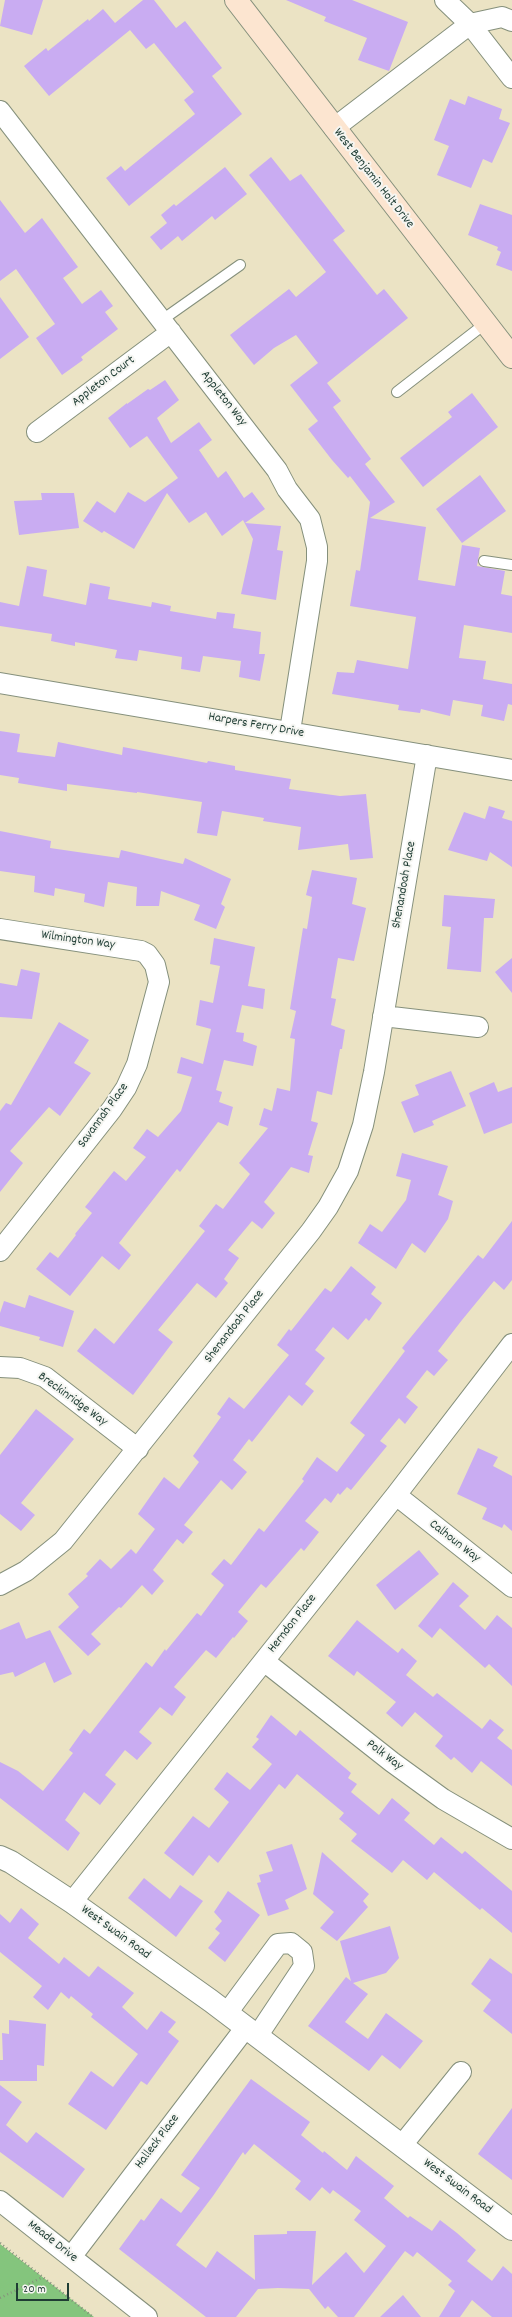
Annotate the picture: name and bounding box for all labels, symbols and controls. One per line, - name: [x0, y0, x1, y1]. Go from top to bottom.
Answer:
- street label: West Benjamin Holt Drive: [329, 126, 417, 232]
- street label: Appleton Court: [69, 353, 139, 411]
- street label: Appleton Way: [196, 368, 250, 430]
- street label: Harpers Ferry Drive: [207, 710, 305, 742]
- street label: Shenandoah Place: [390, 840, 420, 930]
- street label: Wilmington Way: [40, 928, 116, 954]
- street label: Savannah Place: [75, 1080, 133, 1152]
- street label: Shenandoah Place: [202, 1287, 268, 1367]
- street label: Breckinridge Way: [34, 1370, 110, 1430]
- street label: Calhoun Way: [425, 1517, 483, 1567]
- street label: Herndon Place: [265, 1592, 321, 1656]
- street label: Polk Way: [363, 1737, 405, 1775]
- street label: West Swain Road: [77, 1903, 153, 1963]
- street label: Halleck Place: [132, 2112, 184, 2172]
- street label: West Swain Road: [419, 2156, 495, 2218]
- street label: Meade Drive: [24, 2218, 80, 2266]
- scale bar: [18, 2275, 71, 2301]
- text: 20 m: [23, 2281, 46, 2298]

